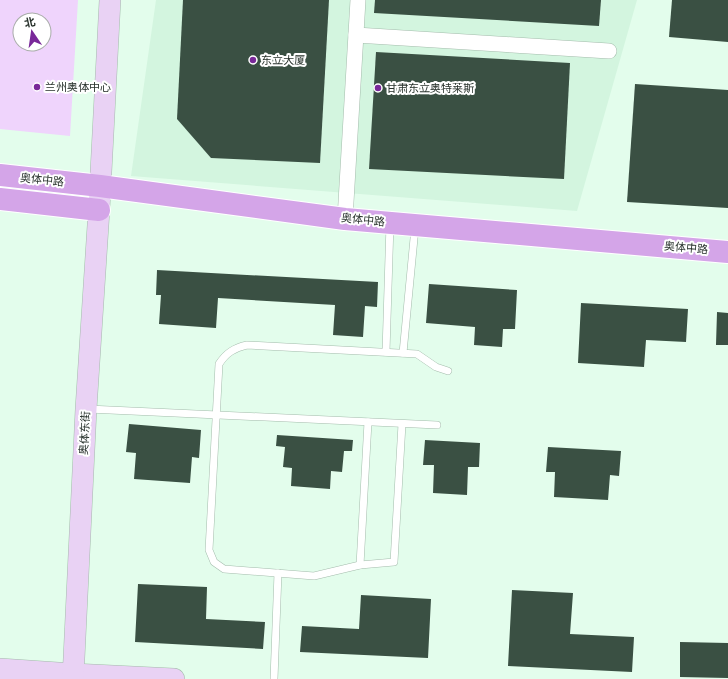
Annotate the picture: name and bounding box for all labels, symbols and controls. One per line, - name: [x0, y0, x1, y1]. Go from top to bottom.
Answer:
- north arrow: [12, 12, 52, 52]
- text: 北: [23, 15, 37, 30]
- place label: 东立大厦: [261, 54, 305, 67]
- marker: 东立大厦: [248, 55, 258, 65]
- place label: 兰州奥体中心: [45, 81, 111, 94]
- marker: 兰州奥体中心: [32, 82, 42, 92]
- place label: 甘肃东立奥特莱斯: [386, 82, 474, 95]
- marker: 甘肃东立奥特莱斯: [373, 83, 383, 93]
- street label: 奥体中路: [19, 171, 65, 189]
- street label: 奥体中路: [340, 211, 386, 229]
- street label: 奥体中路: [664, 240, 708, 256]
- street label: 奥体东街: [77, 411, 93, 455]

